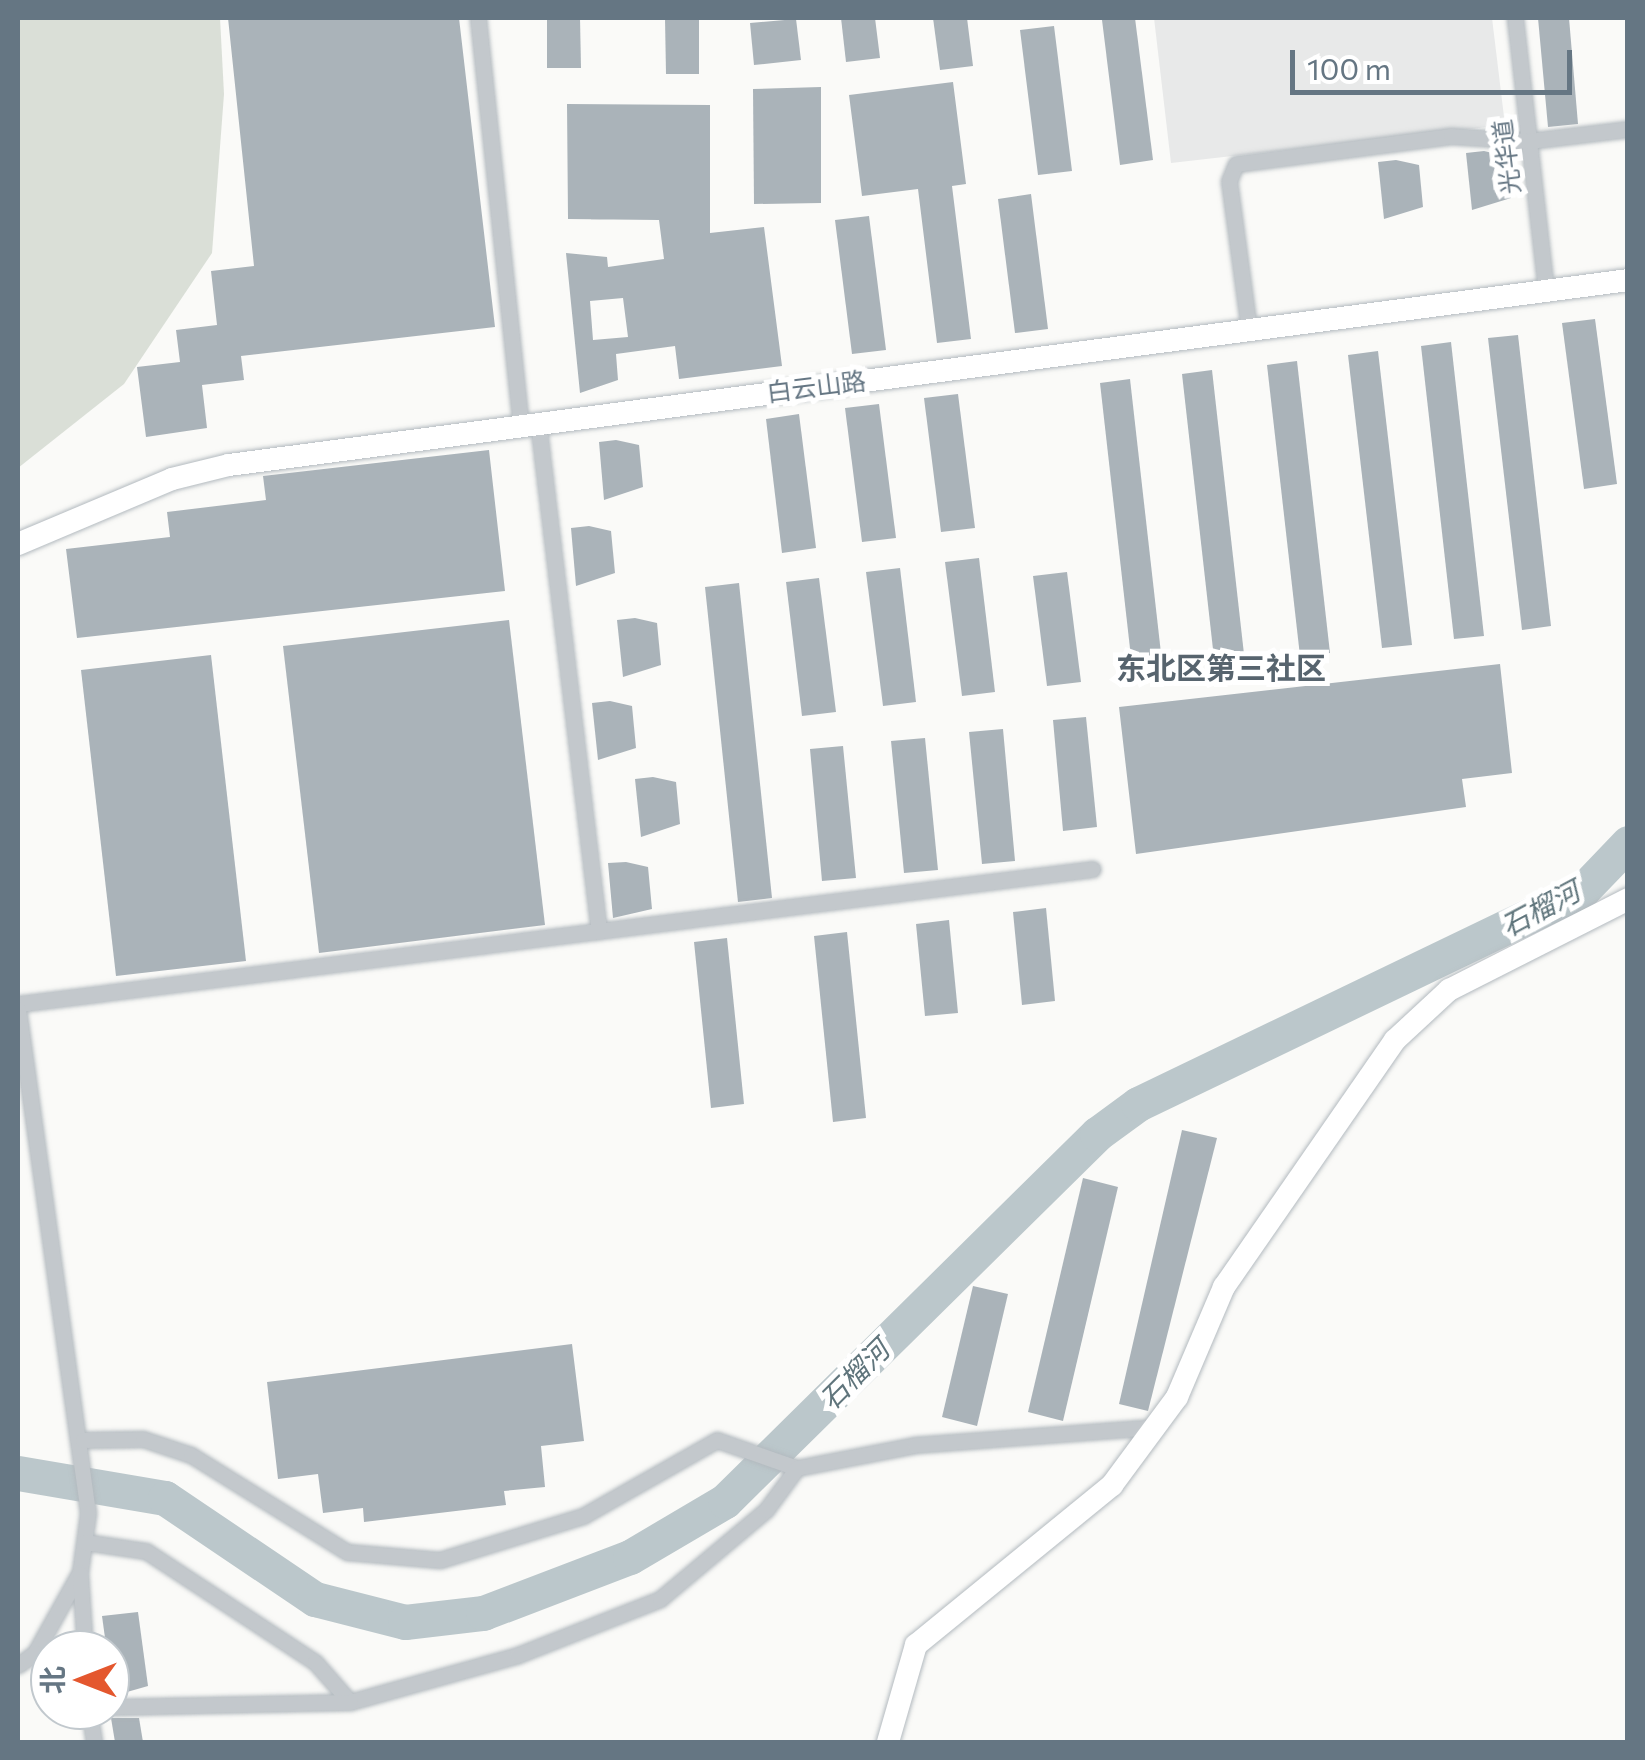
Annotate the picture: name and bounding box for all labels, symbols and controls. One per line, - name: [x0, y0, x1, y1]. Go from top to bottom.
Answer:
- scale bar: [1295, 30, 1578, 92]
- text: 100 m: [1307, 49, 1391, 86]
- street label: 光华道: [1487, 118, 1525, 196]
- street label: 白云山路: [765, 365, 867, 407]
- district label: 东北区第三社区: [1116, 649, 1326, 685]
- water label: 石榴河: [1495, 873, 1585, 943]
- water label: 石榴河: [812, 1332, 896, 1416]
- north arrow: [30, 1630, 130, 1730]
- text: 北: [35, 1666, 69, 1694]

